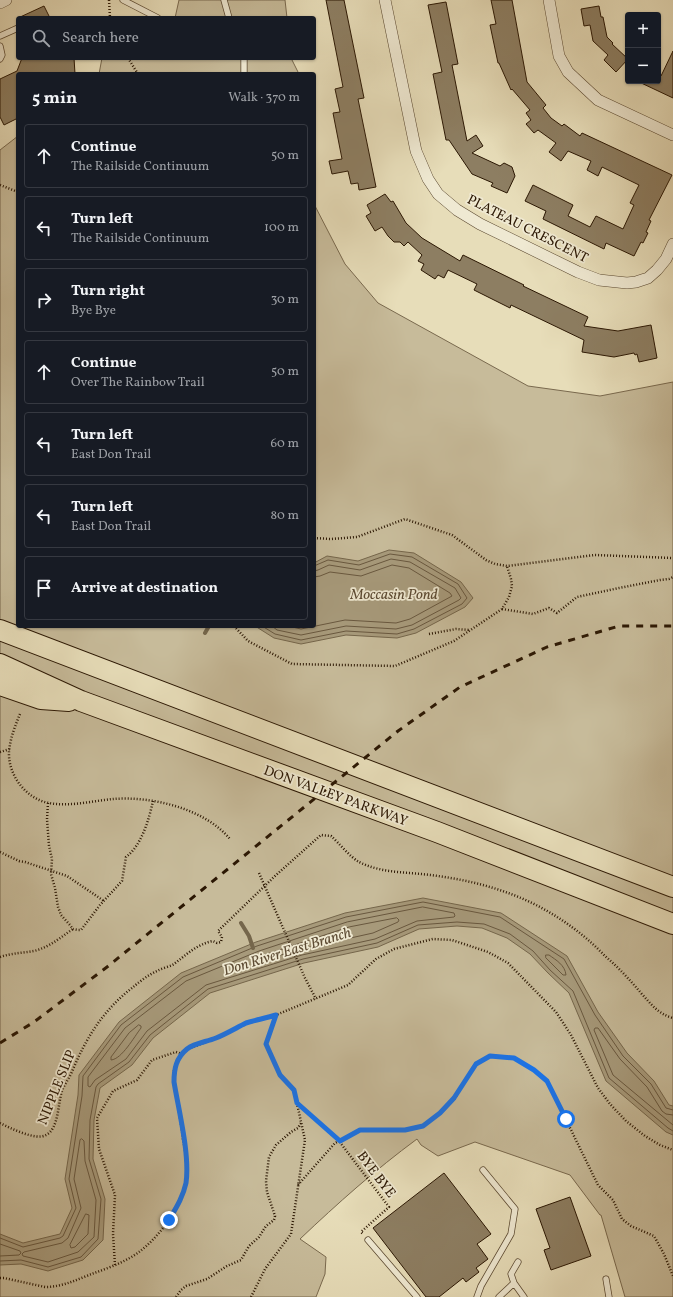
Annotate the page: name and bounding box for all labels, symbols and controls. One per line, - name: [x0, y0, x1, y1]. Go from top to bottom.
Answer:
- map controls: [625, 12, 661, 84]
- button: +: [625, 12, 661, 48]
- search box: [16, 16, 316, 60]
- icon: search: [30, 27, 52, 49]
- text: Search here: [62, 28, 139, 49]
- button: −: [625, 48, 661, 84]
- text: 5 min: [32, 87, 77, 110]
- text: Walk · 370 m: [228, 89, 300, 107]
- text: Continue: [71, 137, 136, 158]
- icon: ahead: [33, 145, 55, 167]
- text: 50 m: [271, 147, 299, 165]
- text: The Railside Continuum: [71, 158, 209, 176]
- street label: PLATEAU CRESCENT: [464, 191, 591, 268]
- text: Turn left: [71, 209, 133, 230]
- icon: left: [33, 217, 55, 239]
- text: 100 m: [264, 219, 299, 237]
- text: The Railside Continuum: [71, 230, 209, 248]
- text: Turn right: [71, 281, 145, 302]
- icon: right: [33, 289, 55, 311]
- text: 30 m: [271, 291, 299, 309]
- text: Bye Bye: [71, 302, 116, 320]
- text: Continue: [71, 353, 136, 374]
- icon: ahead: [33, 361, 55, 383]
- text: 50 m: [271, 363, 299, 381]
- text: Over The Rainbow Trail: [71, 374, 205, 392]
- text: Turn left: [71, 425, 133, 446]
- icon: left: [33, 433, 55, 455]
- text: 60 m: [271, 435, 299, 453]
- text: East Don Trail: [71, 446, 151, 464]
- text: Turn left: [71, 497, 133, 518]
- icon: left: [33, 505, 55, 527]
- text: 80 m: [270, 507, 299, 525]
- text: East Don Trail: [71, 518, 151, 536]
- icon: arrive: [33, 577, 55, 599]
- text: Arrive at destination: [71, 578, 218, 599]
- water label: Moccasin Pond: [349, 585, 438, 606]
- street label: DON VALLEY PARKWAY: [261, 761, 410, 831]
- water label: Don River East Branch: [221, 923, 354, 982]
- street label: NIPPLE SLIP: [34, 1047, 81, 1128]
- route start: [557, 1110, 575, 1128]
- street label: BYE BYE: [352, 1148, 400, 1202]
- route end: [160, 1211, 178, 1229]

